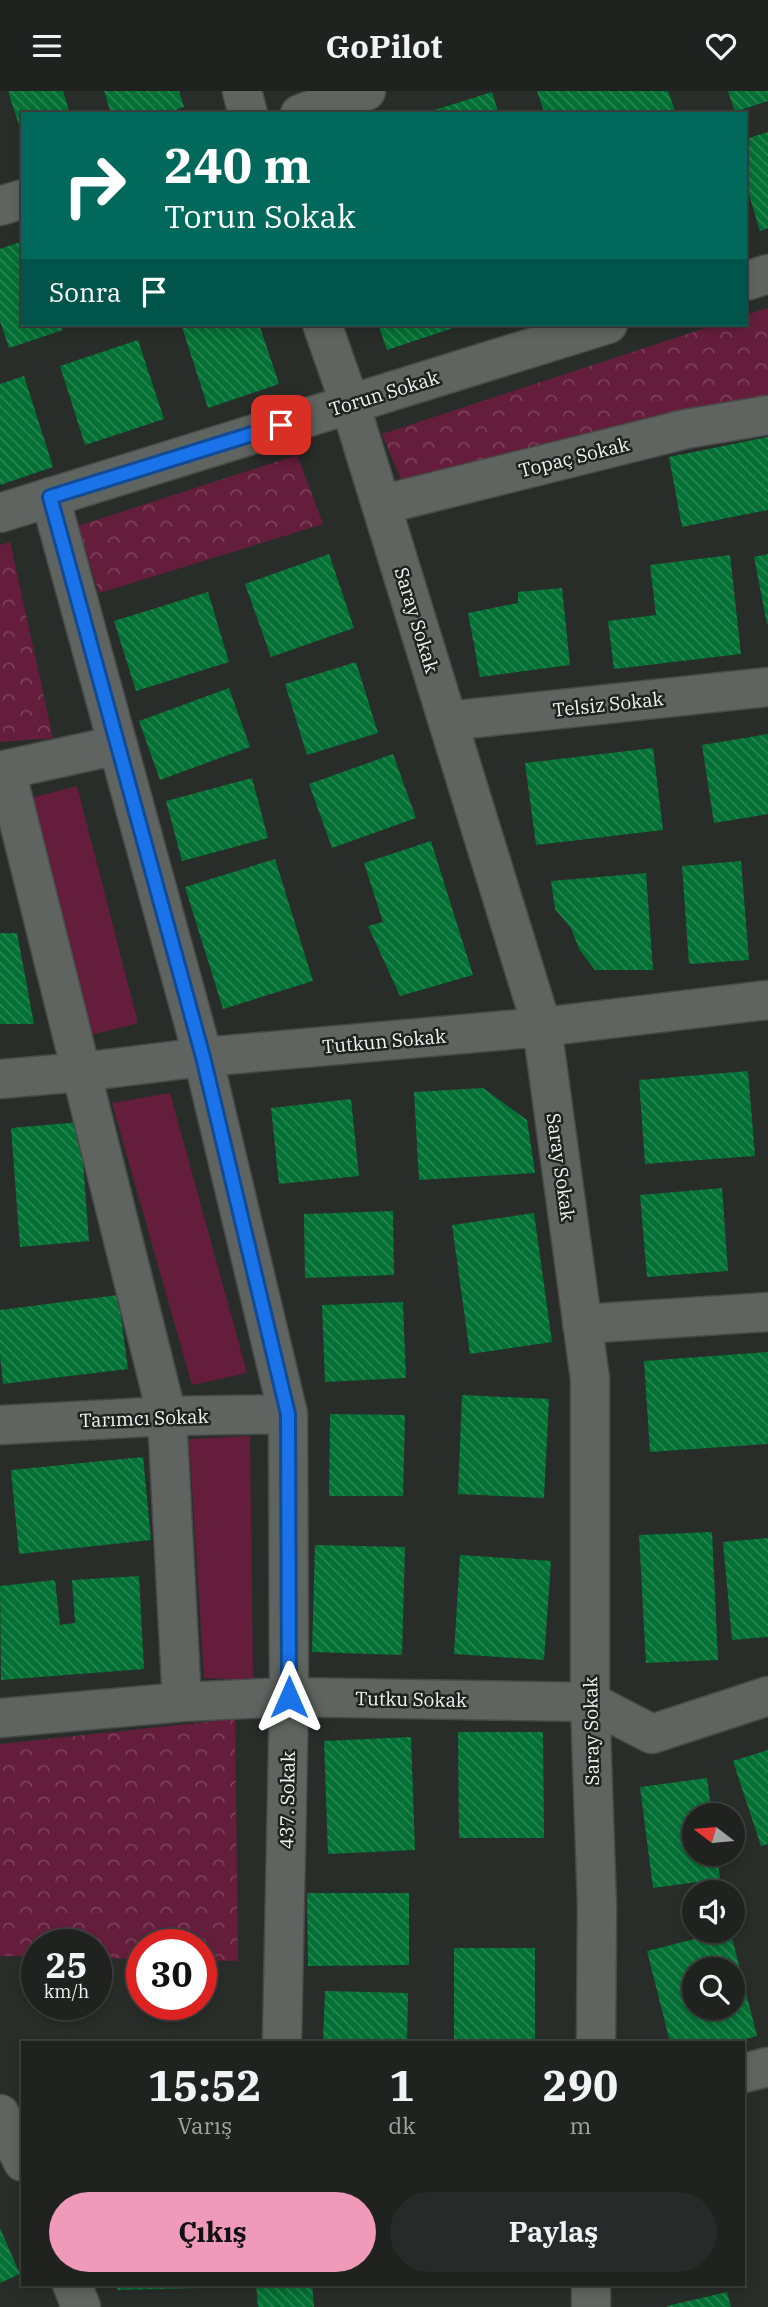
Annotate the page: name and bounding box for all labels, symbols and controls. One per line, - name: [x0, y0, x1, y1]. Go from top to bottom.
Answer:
- text: GoPilot: [326, 25, 442, 67]
- icon: menu: [28, 27, 66, 65]
- icon: heart: [702, 27, 740, 65]
- text: 240 m: [164, 133, 311, 196]
- icon: right: [49, 140, 140, 231]
- text: Torun Sokak: [164, 195, 356, 237]
- icon: arrive: [135, 273, 173, 311]
- text: Sonra: [49, 275, 121, 309]
- street label: Torun Sokak: [326, 365, 442, 421]
- pin: [251, 395, 311, 455]
- icon: arrive: [262, 406, 300, 444]
- street label: Topaç Sokak: [516, 432, 632, 482]
- street label: Saray Sokak: [390, 564, 444, 676]
- street label: Telsiz Sokak: [551, 686, 665, 722]
- street label: Tutkun Sokak: [321, 1024, 447, 1058]
- street label: Saray Sokak: [542, 1111, 580, 1223]
- street label: Tarımcı Sokak: [79, 1404, 209, 1432]
- position arrow: [252, 1660, 326, 1734]
- street label: Saray Sokak: [578, 1676, 604, 1786]
- street label: Tutku Sokak: [355, 1686, 467, 1712]
- street label: 437. Sokak: [274, 1751, 300, 1849]
- north arrow: [682, 1803, 746, 1865]
- map controls: [682, 1803, 745, 2020]
- button: sound: [682, 1880, 745, 1943]
- speed limit sign: 30: [126, 1929, 217, 2020]
- text: 25: [45, 1942, 88, 1988]
- button: search: [682, 1957, 745, 2020]
- text: km/h: [44, 1980, 89, 2003]
- text: 15:52: [148, 2058, 261, 2113]
- text: 1: [389, 2058, 415, 2113]
- text: 290: [543, 2058, 618, 2113]
- text: Varış: [177, 2110, 232, 2140]
- text: dk: [388, 2110, 416, 2140]
- text: m: [569, 2110, 591, 2140]
- button: Çıkış: [49, 2192, 376, 2272]
- button: Paylaş: [390, 2192, 717, 2272]

